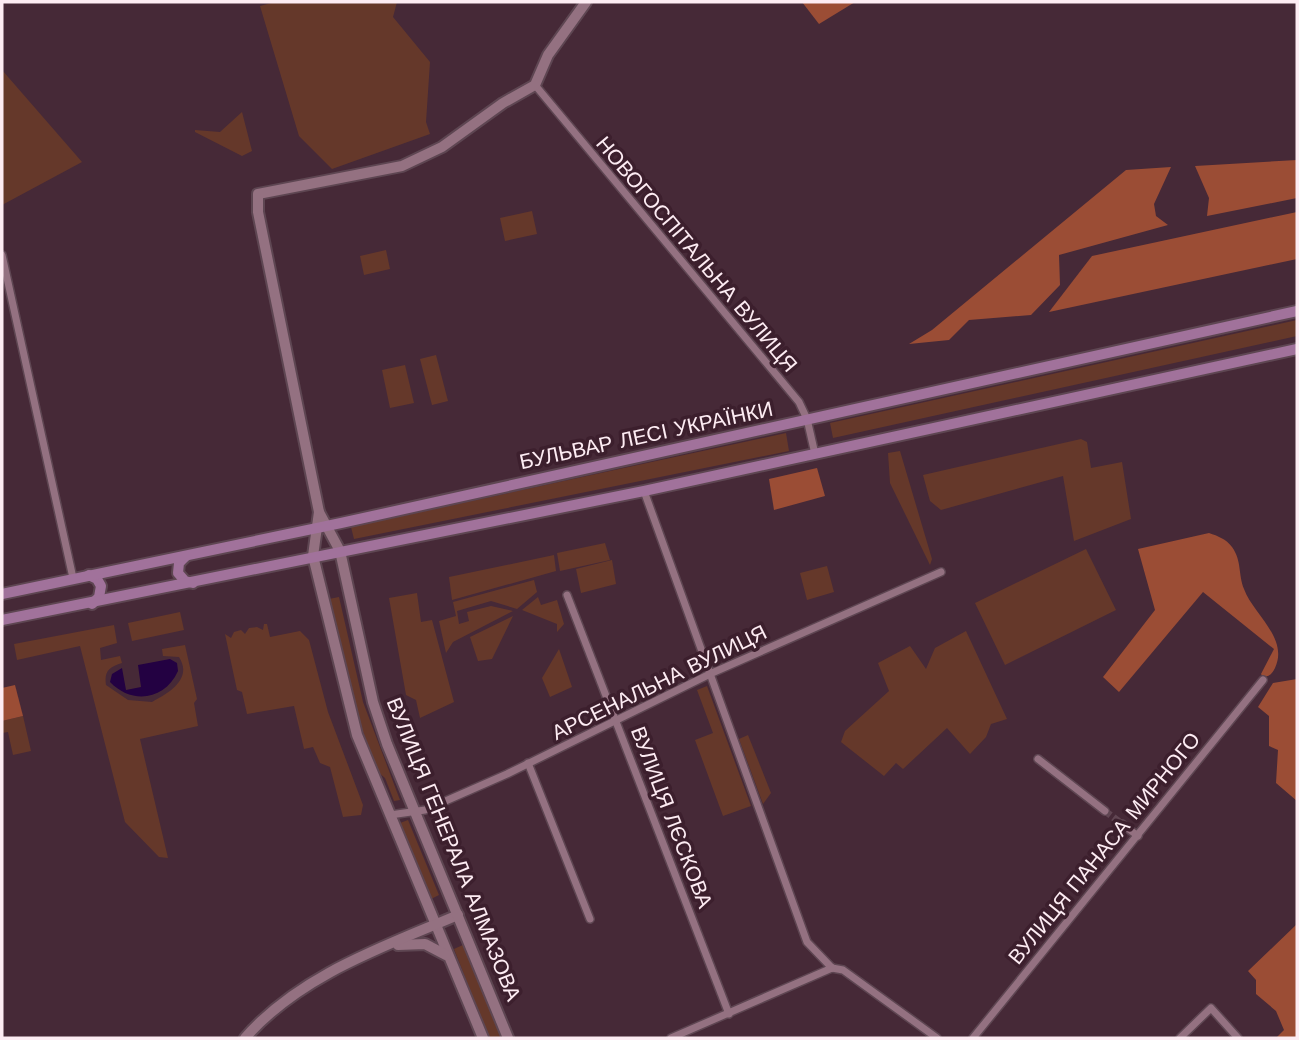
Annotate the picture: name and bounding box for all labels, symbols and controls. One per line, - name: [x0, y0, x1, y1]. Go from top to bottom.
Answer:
- street label: НОВОГОСПІТАЛЬНА ВУЛИЦЯ: [591, 131, 803, 377]
- street label: БУЛЬВАР ЛЕСІ УКРАЇНКИ: [517, 396, 775, 474]
- street label: АРСЕНАЛЬНА ВУЛИЦЯ: [547, 619, 771, 745]
- street label: ВУЛИЦЯ ГЕНЕРАЛА АЛМАЗОВА: [382, 694, 526, 1004]
- street label: ВУЛИЦЯ ЛЄСКОВА: [626, 723, 718, 911]
- street label: ВУЛИЦЯ ПАНАСА МИРНОГО: [1003, 727, 1205, 969]

